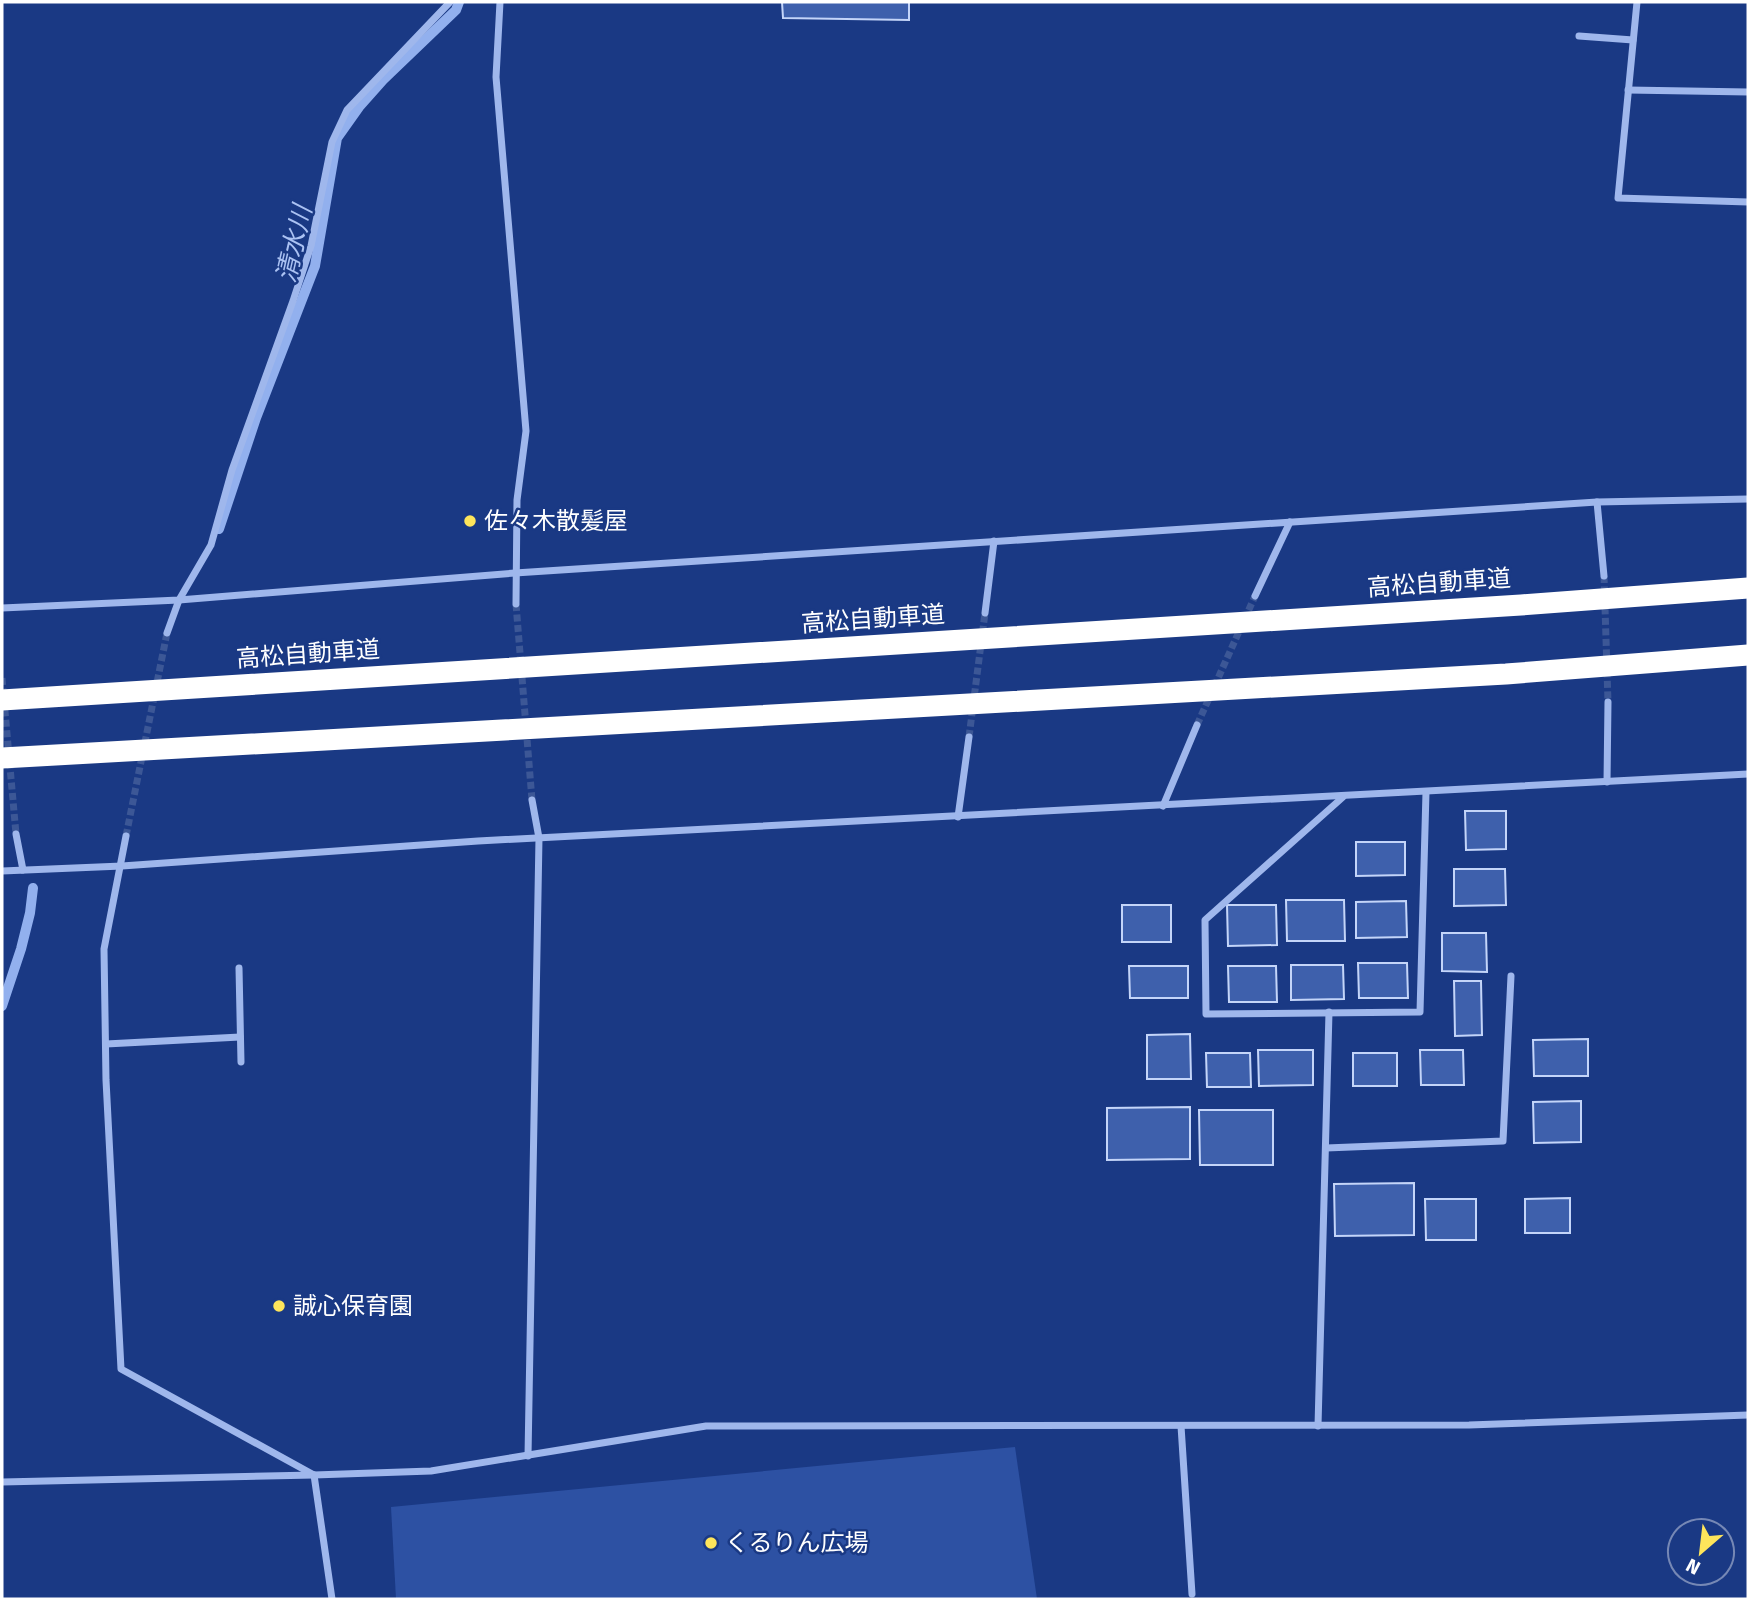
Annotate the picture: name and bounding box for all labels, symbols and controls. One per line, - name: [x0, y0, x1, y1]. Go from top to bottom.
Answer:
- water label: 清水川: [271, 200, 319, 286]
- place label: 佐々木散髪屋: [484, 507, 628, 535]
- marker: 佐々木散髪屋: [462, 513, 478, 529]
- street label: 高松自動車道: [1366, 564, 1512, 602]
- street label: 高松自動車道: [800, 600, 946, 638]
- street label: 高松自動車道: [235, 635, 381, 673]
- place label: 誠心保育園: [293, 1292, 413, 1320]
- marker: 誠心保育園: [271, 1298, 287, 1314]
- north arrow: [1666, 1517, 1736, 1587]
- place label: くるりん広場: [725, 1529, 869, 1557]
- marker: くるりん広場: [703, 1535, 719, 1551]
- text: N: [1682, 1553, 1704, 1580]

